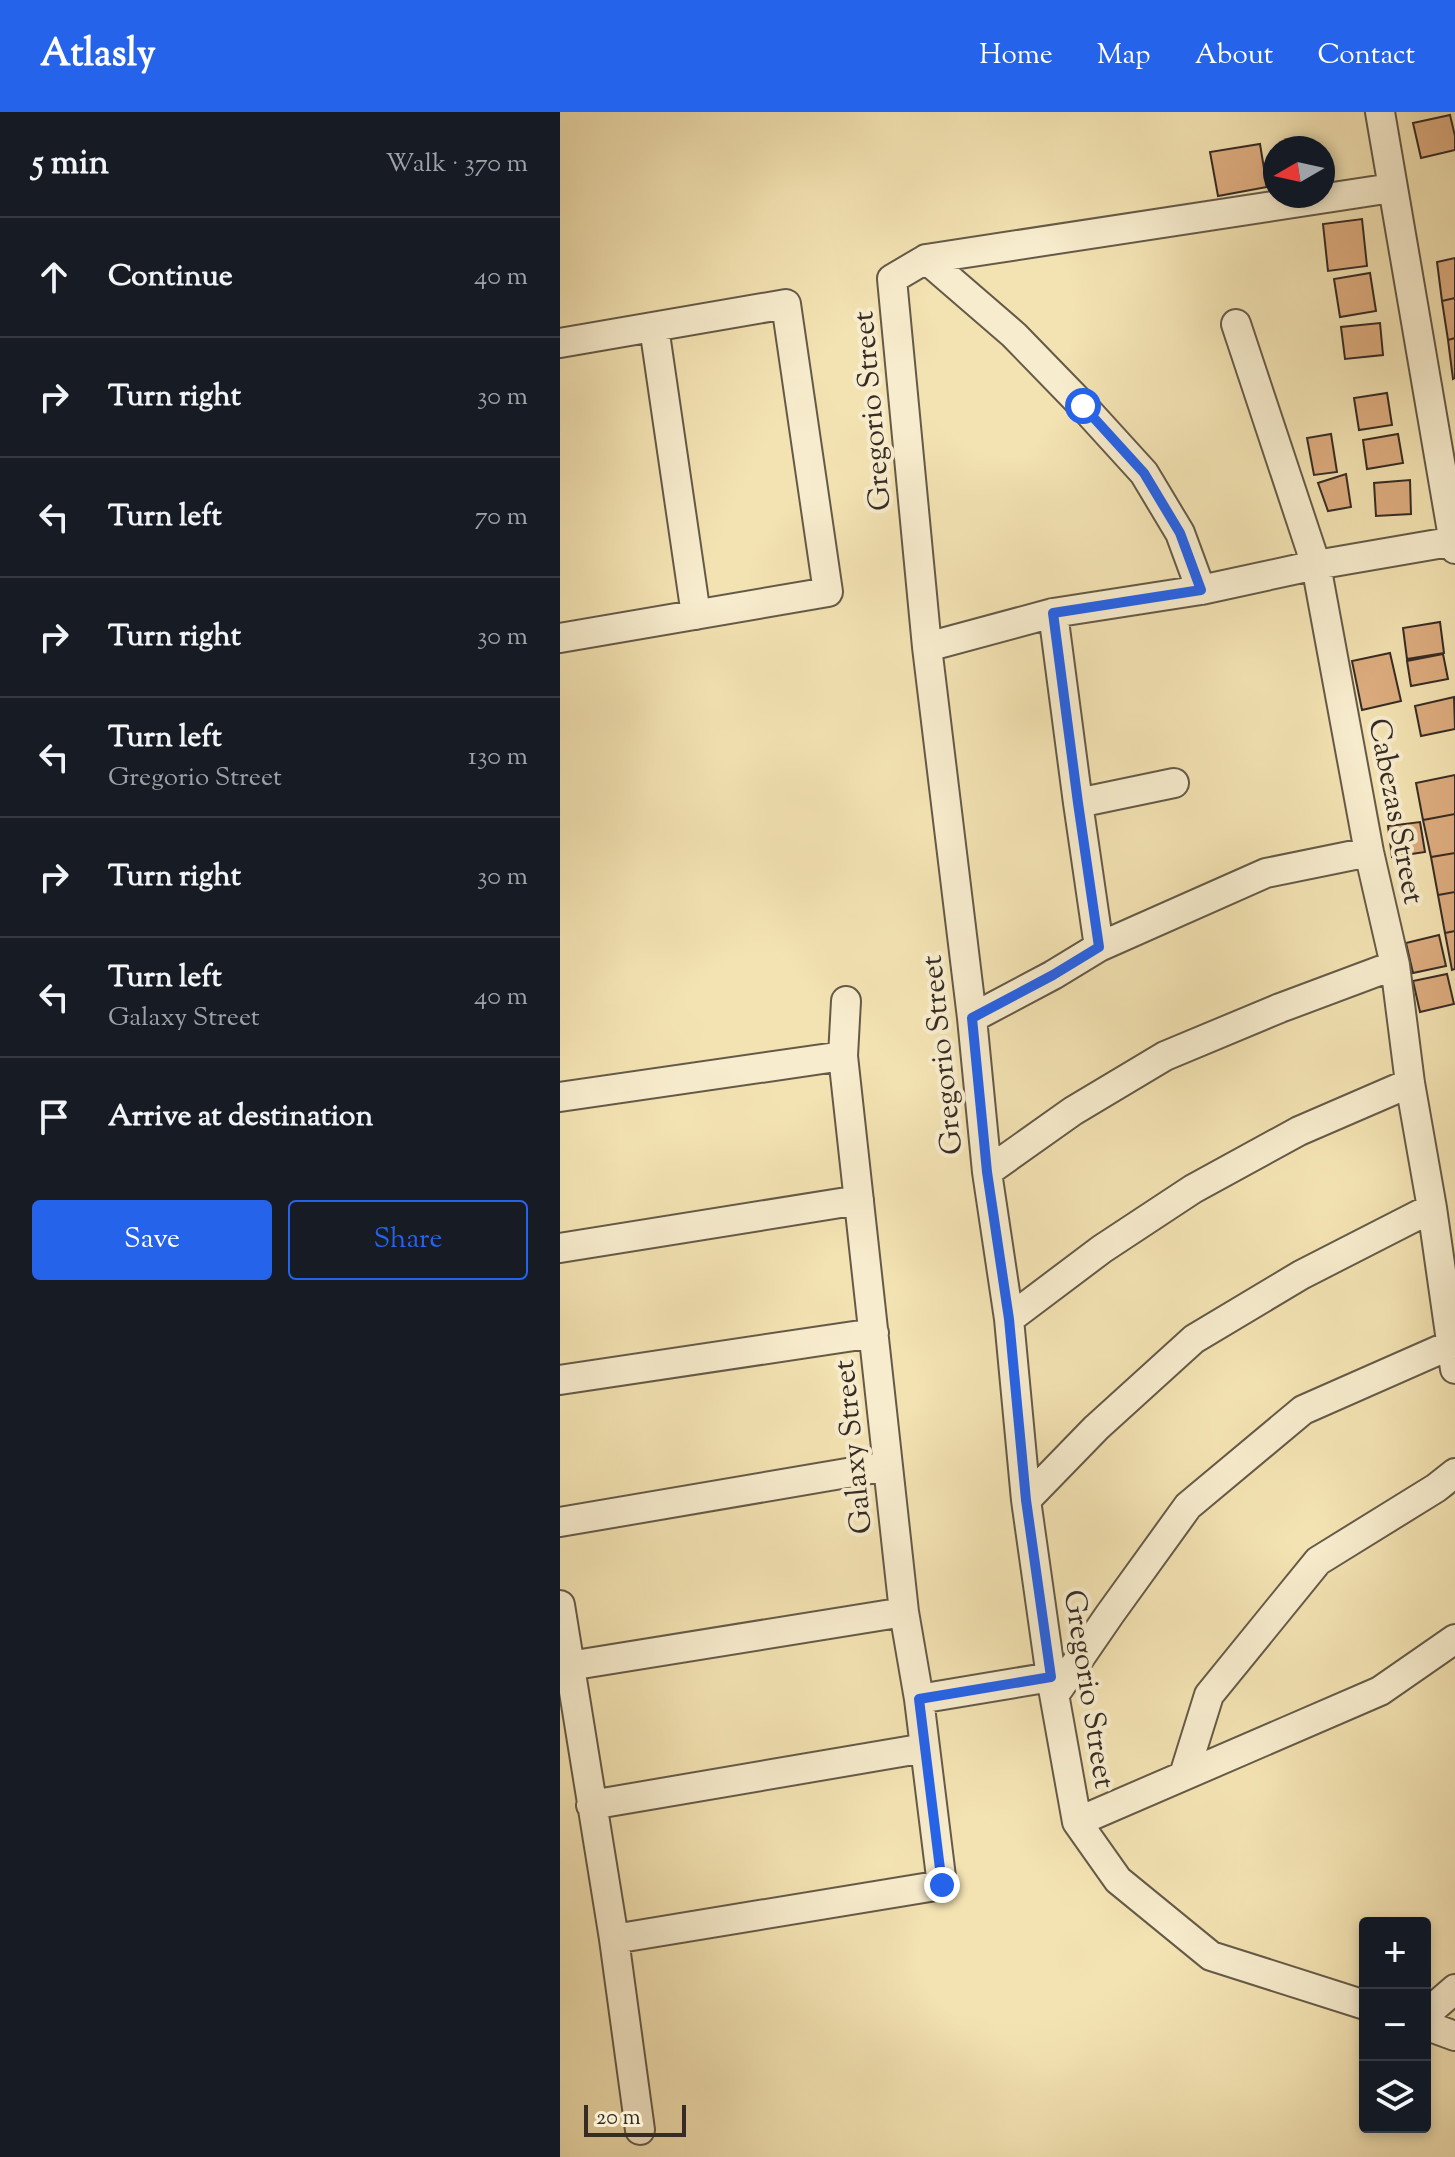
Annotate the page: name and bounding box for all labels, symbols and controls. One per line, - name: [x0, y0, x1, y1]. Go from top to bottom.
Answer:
- text: Atlasly: [40, 29, 156, 83]
- text: Home: [979, 36, 1053, 76]
- text: Map: [1097, 36, 1151, 76]
- text: About: [1195, 36, 1273, 76]
- text: Contact: [1317, 36, 1415, 76]
- north arrow: [1263, 136, 1335, 208]
- text: 5 min: [32, 140, 109, 189]
- text: Walk · 370 m: [386, 146, 528, 183]
- icon: ahead: [32, 255, 76, 299]
- text: Continue: [108, 256, 233, 299]
- text: 40 m: [474, 259, 528, 296]
- street label: Gregorio Street: [843, 309, 904, 513]
- icon: right: [32, 375, 76, 419]
- text: Turn right: [108, 376, 241, 419]
- text: 30 m: [477, 379, 528, 416]
- route start: [1065, 388, 1101, 424]
- icon: left: [32, 495, 76, 539]
- text: Turn left: [108, 496, 222, 539]
- text: 70 m: [475, 499, 528, 536]
- icon: right: [32, 615, 76, 659]
- text: Turn right: [108, 616, 241, 659]
- text: 30 m: [477, 619, 528, 656]
- street label: Cabezas Street: [1355, 715, 1434, 908]
- text: Turn left: [108, 717, 222, 760]
- icon: left: [32, 735, 76, 779]
- text: 130 m: [468, 739, 528, 776]
- text: Gregorio Street: [108, 760, 282, 797]
- icon: right: [32, 855, 76, 899]
- text: Turn right: [108, 856, 241, 899]
- text: 30 m: [477, 859, 528, 896]
- street label: Gregorio Street: [912, 953, 975, 1157]
- text: Turn left: [108, 957, 222, 1000]
- icon: left: [32, 975, 76, 1019]
- text: 40 m: [474, 979, 528, 1016]
- text: Galaxy Street: [108, 1000, 260, 1037]
- icon: arrive: [32, 1095, 76, 1139]
- text: Arrive at destination: [108, 1096, 373, 1139]
- button: Save: [32, 1200, 272, 1280]
- button: Share: [288, 1200, 528, 1280]
- street label: Galaxy Street: [824, 1357, 885, 1536]
- street label: Gregorio Street: [1051, 1587, 1124, 1792]
- route end: [924, 1867, 960, 1903]
- map controls: [1359, 1917, 1431, 2133]
- button: +: [1359, 1917, 1431, 1989]
- button: −: [1359, 1989, 1431, 2061]
- button: layers: [1359, 2061, 1431, 2133]
- scale bar: [584, 2101, 686, 2137]
- text: 20 m: [596, 2103, 641, 2135]

